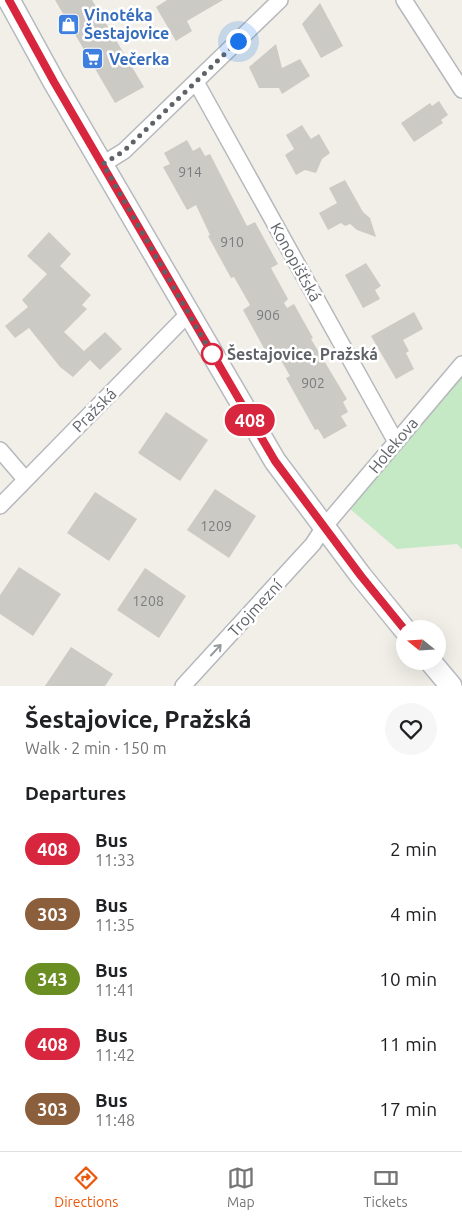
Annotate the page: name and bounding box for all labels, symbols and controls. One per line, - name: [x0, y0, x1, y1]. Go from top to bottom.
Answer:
- place label: Vinotéka Šestajovice: [84, 6, 169, 42]
- shop icon: Vinotéka Šestajovice: [56, 12, 80, 36]
- your location: [226, 29, 251, 54]
- supermarket icon: Večerka: [81, 47, 105, 71]
- place label: Večerka: [109, 50, 170, 68]
- house number: 914: [178, 164, 202, 180]
- street label: Konopišťská: [267, 220, 325, 304]
- house number: 910: [220, 234, 244, 250]
- house number: 906: [256, 307, 280, 323]
- marker: Šestajovice, Pražská: [201, 343, 223, 365]
- place label: Šestajovice, Pražská: [227, 344, 378, 363]
- house number: 902: [301, 375, 325, 391]
- street label: Pražská: [68, 384, 120, 436]
- line badge: 408: [221, 404, 279, 436]
- text: 408: [235, 410, 265, 430]
- street label: Holekova: [365, 414, 421, 476]
- house number: 1209: [200, 518, 232, 534]
- street label: Trojmezní: [224, 575, 286, 640]
- house number: 1208: [132, 593, 164, 609]
- north arrow: [396, 620, 446, 670]
- map controls: [396, 620, 446, 670]
- one-way arrow: [210, 644, 222, 657]
- button: heart: [385, 703, 437, 755]
- text: Šestajovice, Pražská: [25, 706, 252, 733]
- text: Walk · 2 min · 150 m: [25, 739, 167, 757]
- text: Departures: [25, 782, 126, 804]
- text: Bus: [95, 829, 128, 851]
- text: 2 min: [390, 838, 437, 860]
- text: 408: [37, 839, 68, 859]
- text: 11:33: [95, 851, 135, 869]
- text: Bus: [95, 894, 128, 916]
- text: 4 min: [390, 903, 437, 925]
- text: 303: [37, 904, 68, 924]
- text: 11:35: [95, 916, 135, 934]
- text: Bus: [95, 959, 128, 981]
- text: 10 min: [379, 968, 437, 990]
- text: 343: [37, 969, 68, 989]
- text: 11:41: [95, 981, 135, 999]
- text: Bus: [95, 1024, 128, 1046]
- text: 11 min: [379, 1033, 437, 1055]
- text: 408: [37, 1034, 68, 1054]
- text: 11:42: [95, 1046, 135, 1064]
- text: Bus: [95, 1089, 128, 1111]
- text: 17 min: [379, 1098, 437, 1120]
- text: 303: [37, 1099, 68, 1119]
- text: 11:48: [95, 1111, 135, 1129]
- tab: Directions: [54, 1164, 118, 1210]
- tab: Map: [227, 1164, 255, 1210]
- tab: Tickets: [364, 1164, 408, 1210]

